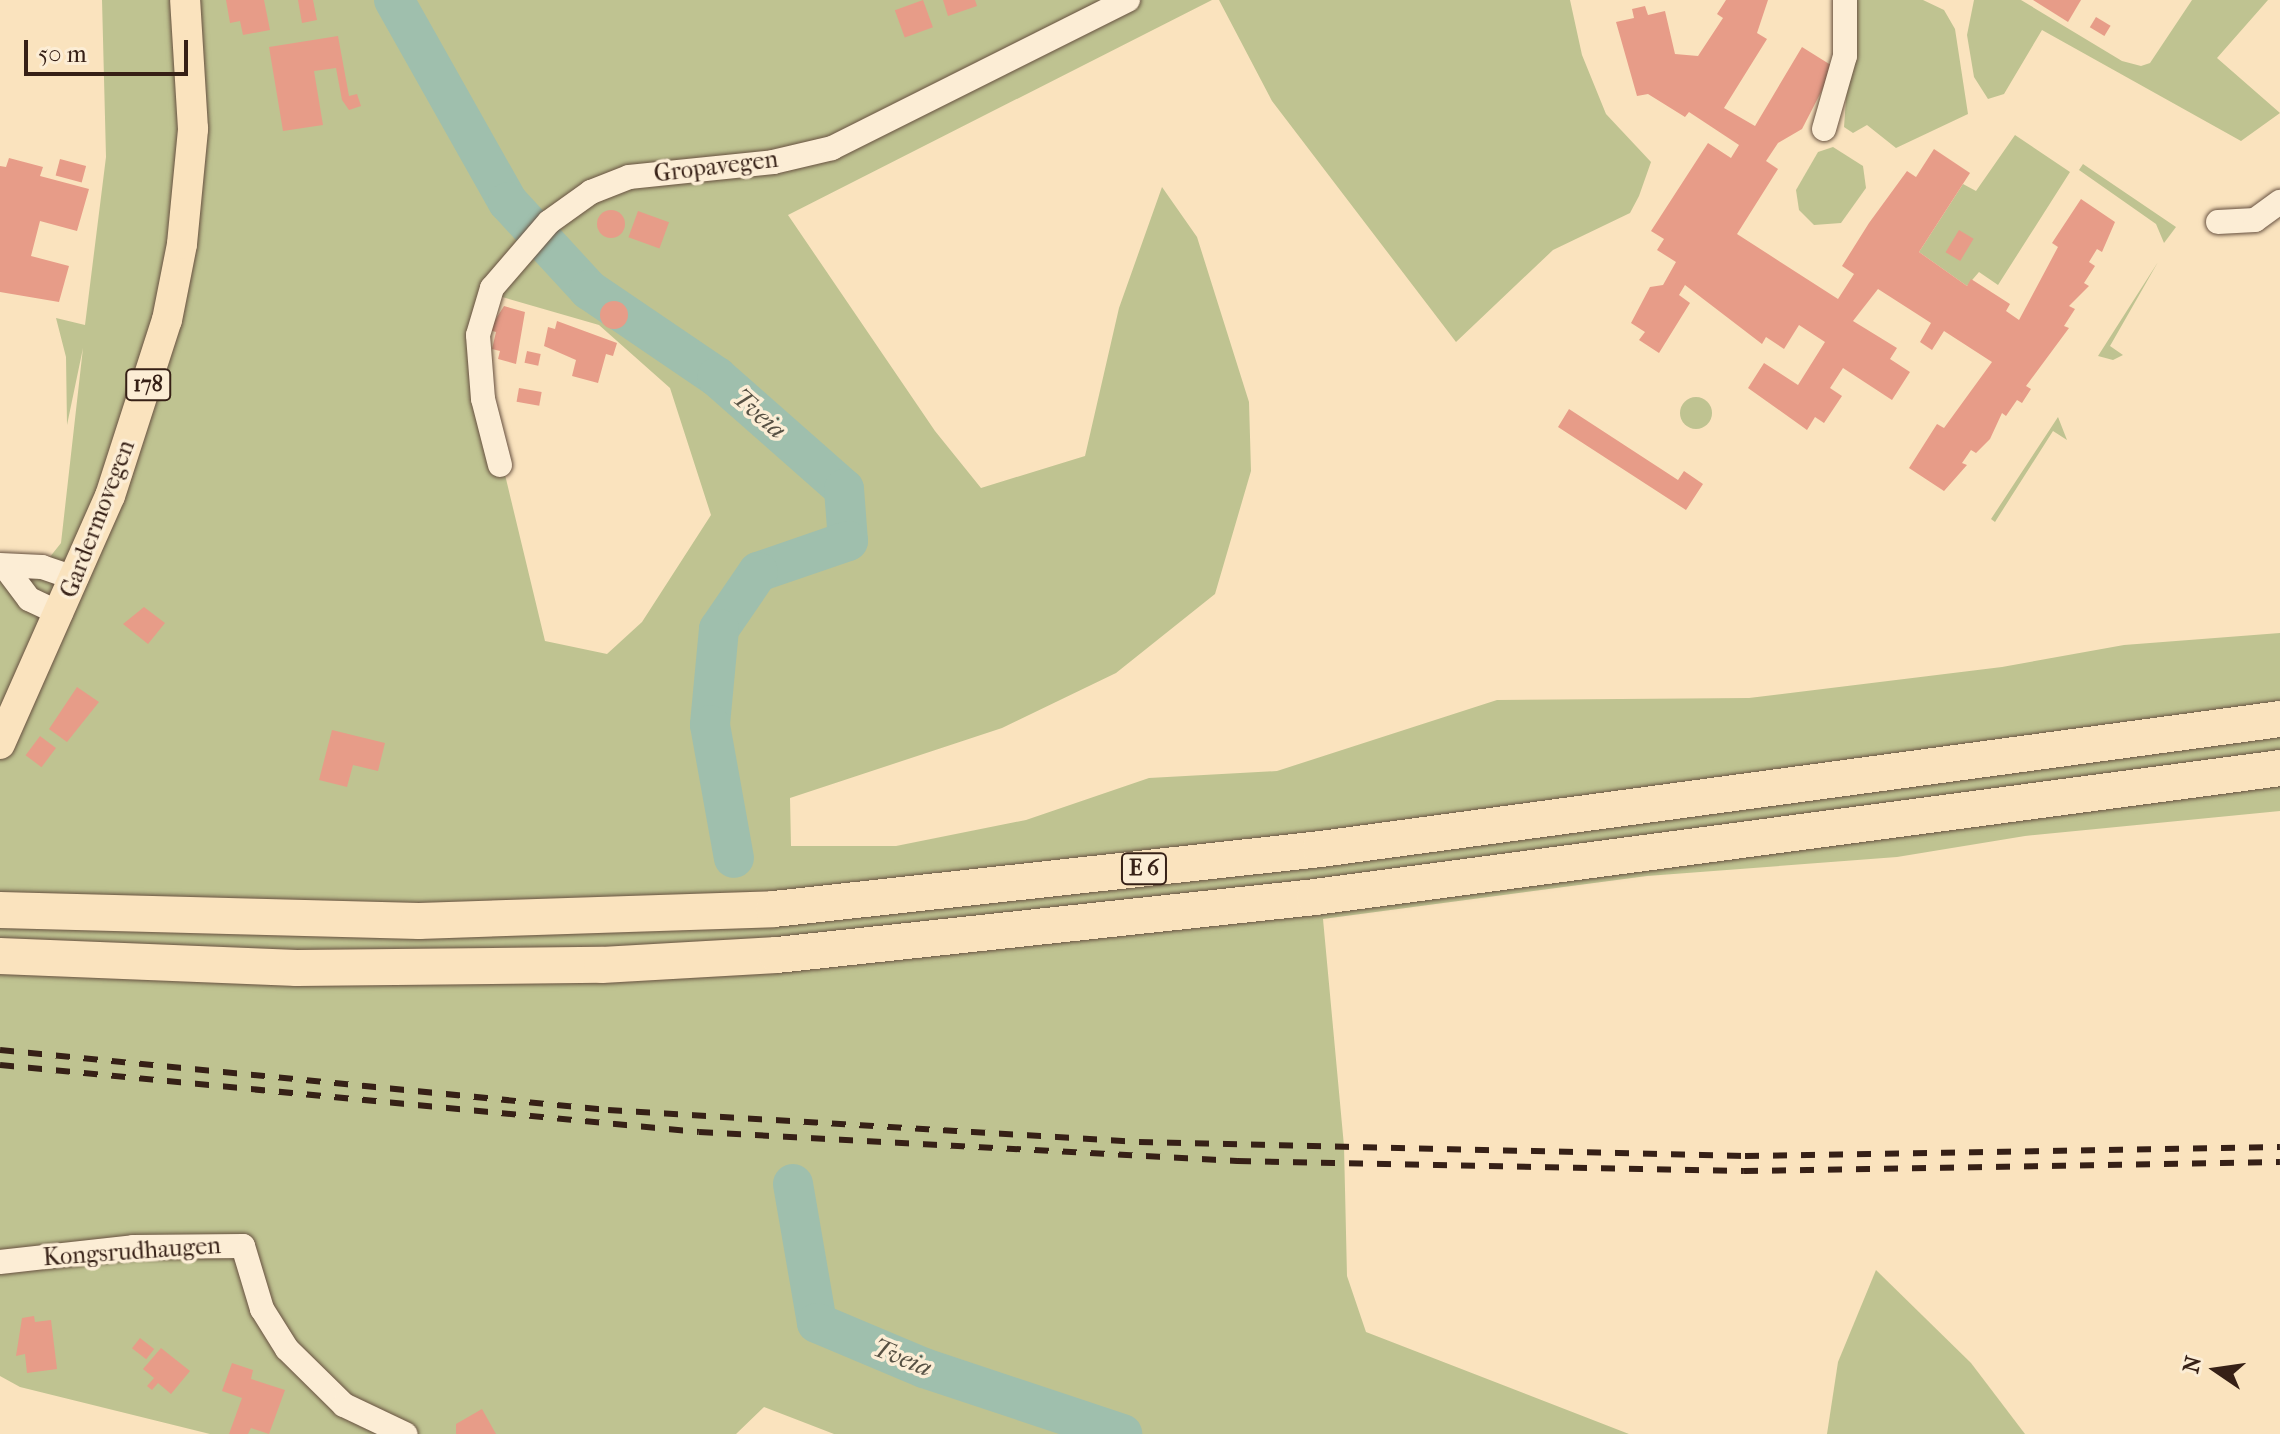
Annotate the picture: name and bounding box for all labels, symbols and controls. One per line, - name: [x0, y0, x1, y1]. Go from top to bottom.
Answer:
- scale bar: [28, 24, 192, 74]
- text: 50 m: [38, 40, 87, 68]
- street label: Gropavegen: [652, 145, 780, 189]
- road number: 178: [124, 367, 172, 403]
- water label: Tveia: [726, 382, 792, 446]
- street label: Gardermovegen: [55, 436, 141, 602]
- road number: E 6: [1120, 851, 1168, 887]
- street label: Kongsrudhaugen: [42, 1231, 222, 1273]
- north arrow: [2176, 1330, 2256, 1410]
- water label: Tveia: [868, 1332, 936, 1384]
- text: N: [2178, 1354, 2207, 1376]

